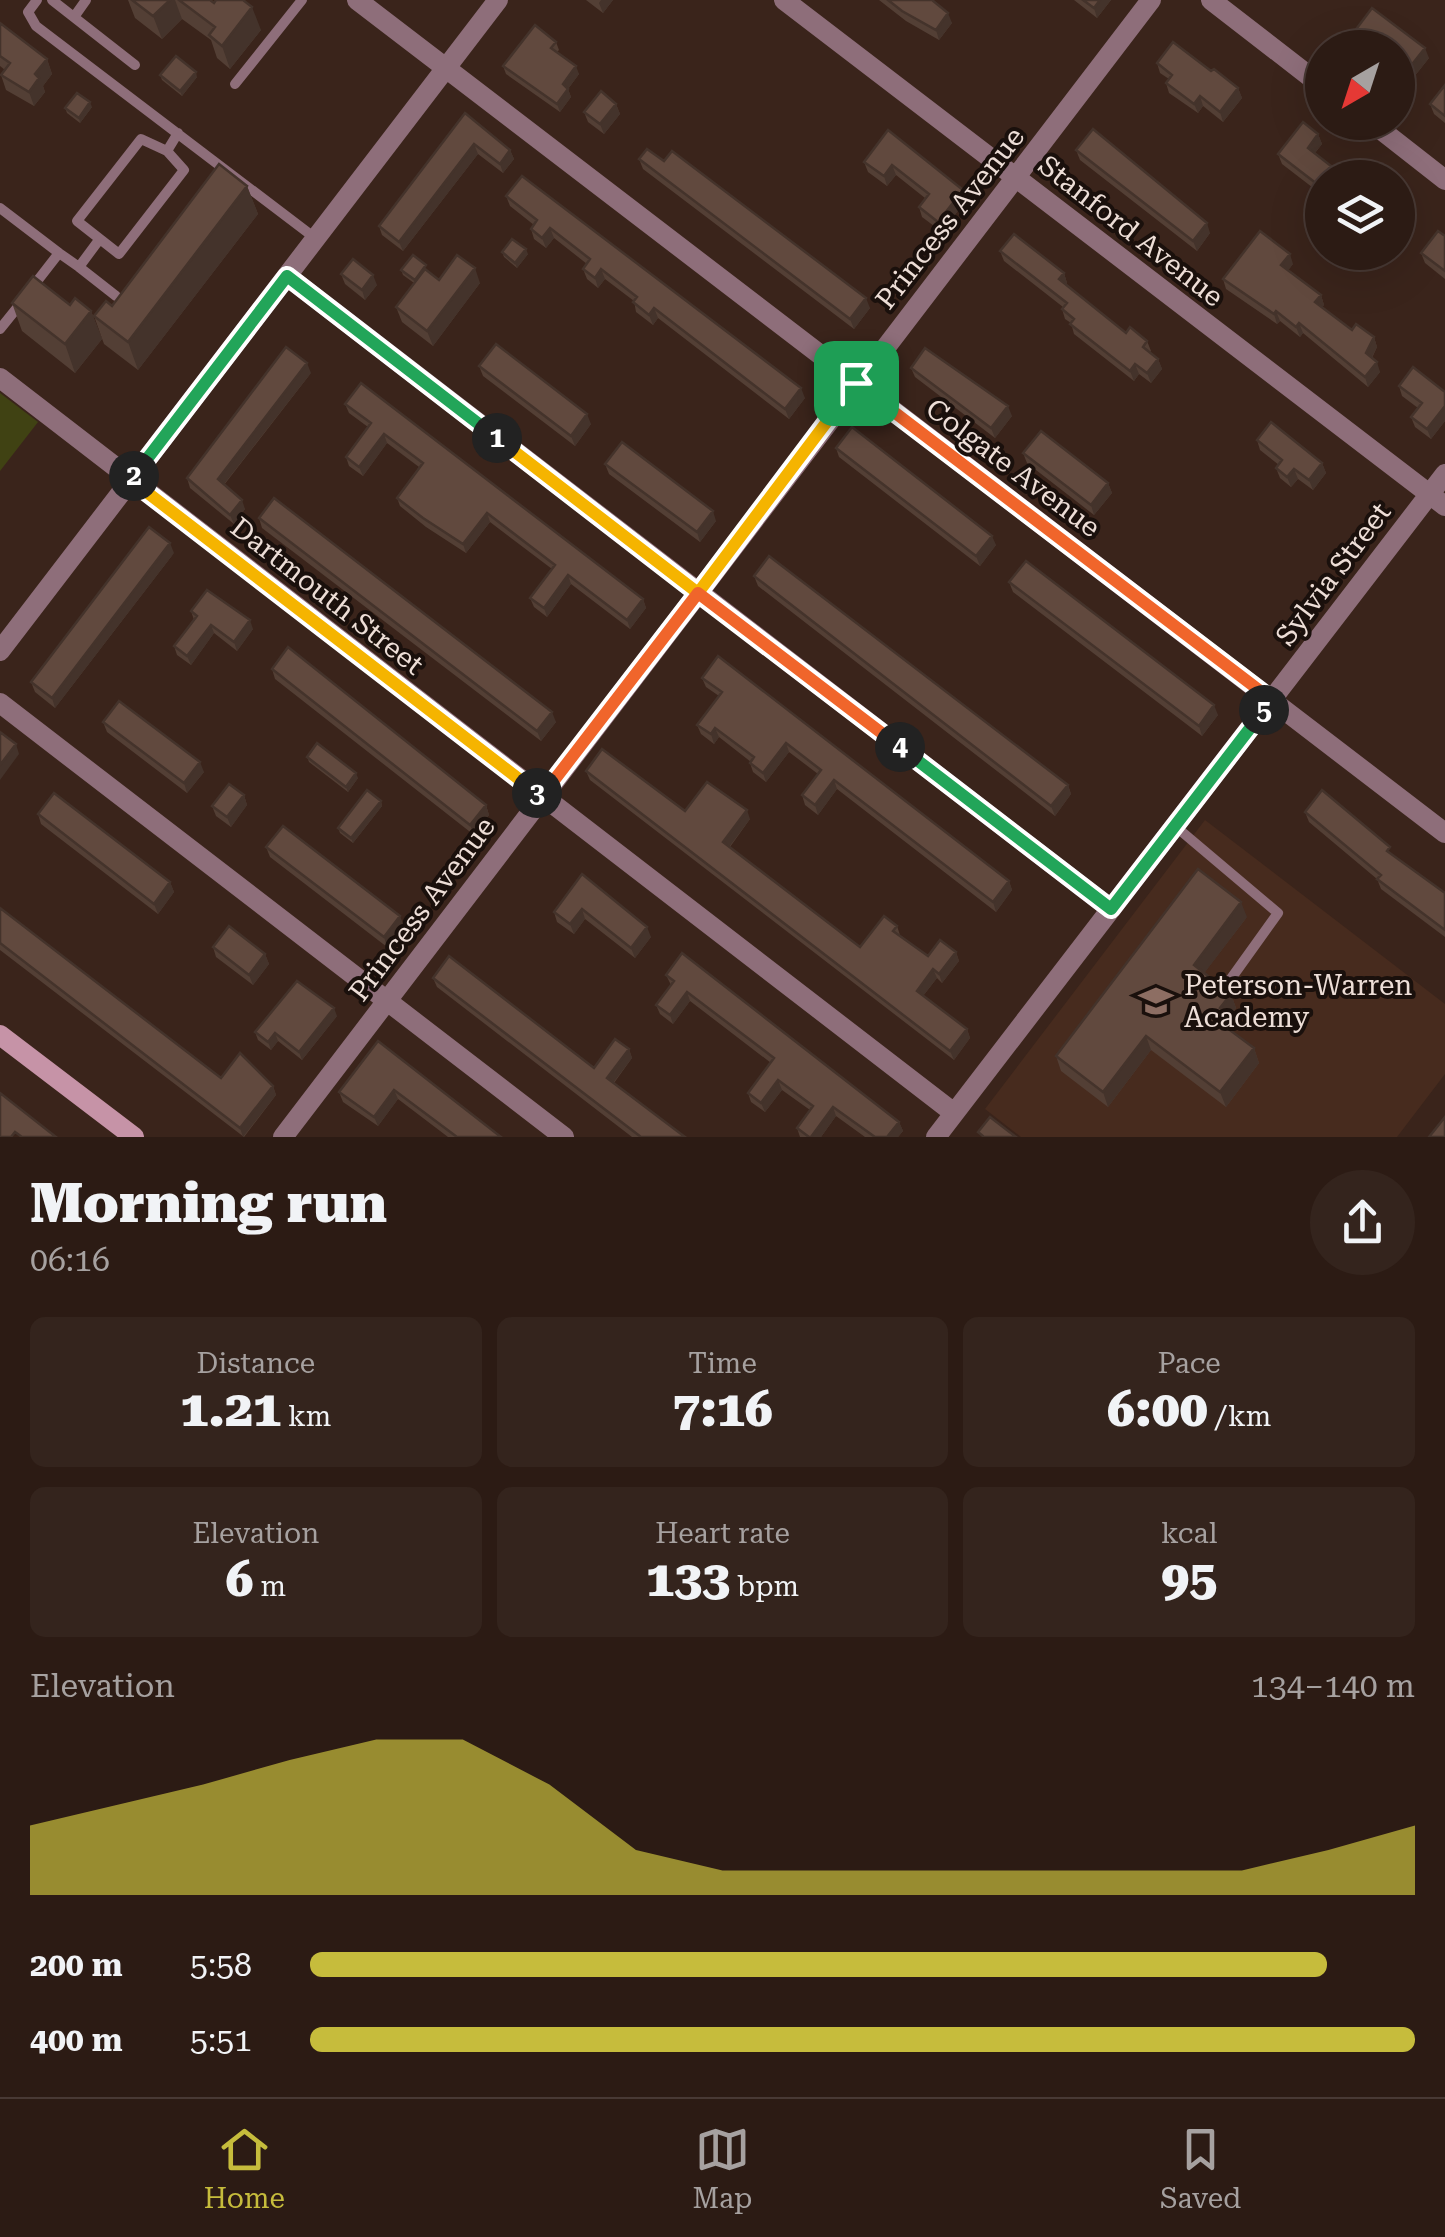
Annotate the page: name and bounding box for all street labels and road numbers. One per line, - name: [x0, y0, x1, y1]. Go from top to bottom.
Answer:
- street label: Princess Avenue: [869, 121, 1031, 315]
- street label: Stanford Avenue: [1032, 149, 1230, 313]
- street label: Colgate Avenue: [919, 392, 1107, 544]
- street label: Sylvia Street: [1269, 496, 1397, 652]
- street label: Dartmouth Street: [224, 511, 430, 681]
- street label: Princess Avenue: [342, 811, 502, 1007]

